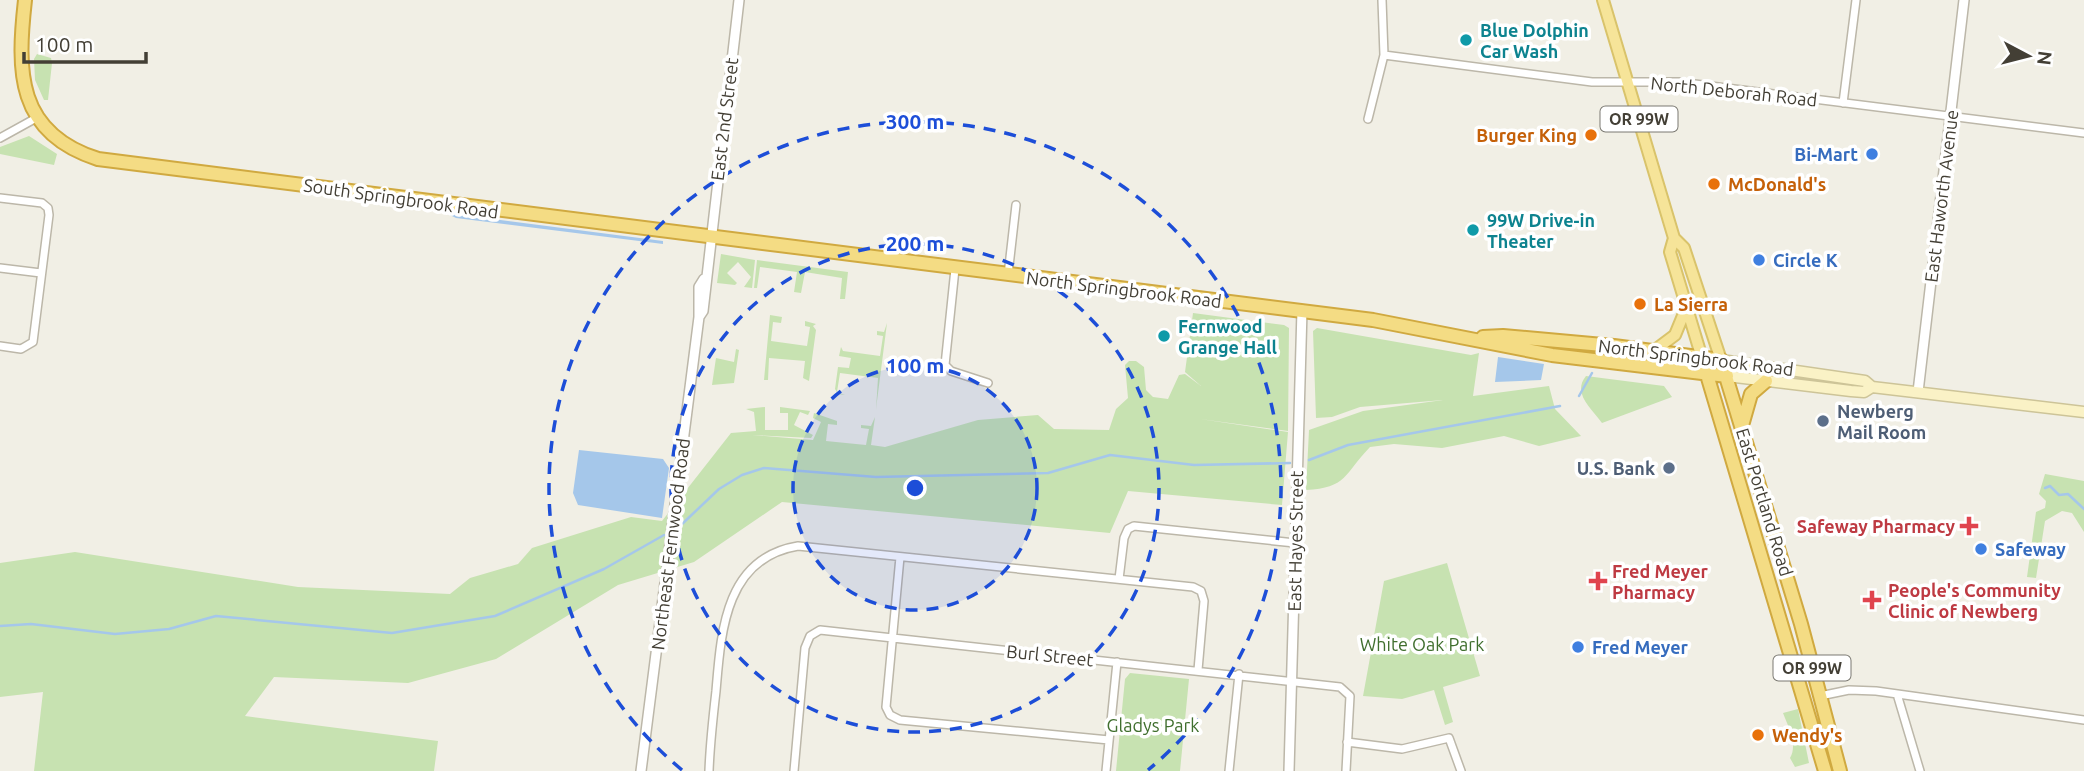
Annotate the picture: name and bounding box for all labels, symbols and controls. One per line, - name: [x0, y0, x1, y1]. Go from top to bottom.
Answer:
- place label: Blue Dolphin Car Wash: [1480, 20, 1589, 61]
- scale bar: [24, 21, 147, 65]
- north arrow: [1993, 21, 2063, 91]
- text: 100 m: [35, 32, 93, 56]
- marker: Blue Dolphin Car Wash: [1458, 32, 1474, 48]
- text: N: [2033, 50, 2057, 66]
- street label: East 2nd Street: [707, 56, 741, 182]
- street label: North Deborah Road: [1650, 72, 1818, 110]
- road number: OR 99W: [1600, 106, 1678, 132]
- text: 300 m: [886, 109, 944, 133]
- street label: East Haworth Avenue: [1920, 109, 1962, 283]
- place label: Burger King: [1476, 125, 1577, 145]
- marker: Burger King: [1583, 127, 1599, 143]
- place label: Bi-Mart: [1794, 144, 1858, 164]
- marker: Bi-Mart: [1864, 146, 1880, 162]
- street label: South Springbrook Road: [302, 174, 500, 222]
- place label: McDonald's: [1728, 174, 1826, 194]
- marker: McDonald's: [1706, 176, 1722, 192]
- place label: 99W Drive-in Theater: [1487, 210, 1595, 251]
- marker: 99W Drive-in Theater: [1465, 222, 1481, 238]
- text: 200 m: [886, 231, 944, 255]
- place label: Circle K: [1773, 250, 1838, 270]
- marker: Circle K: [1751, 252, 1767, 268]
- street label: North Springbrook Road: [1025, 267, 1223, 311]
- place label: La Sierra: [1654, 294, 1728, 314]
- marker: La Sierra: [1632, 296, 1648, 312]
- place label: Fernwood Grange Hall: [1178, 316, 1278, 357]
- marker: Fernwood Grange Hall: [1156, 328, 1172, 344]
- street label: North Springbrook Road: [1597, 335, 1795, 379]
- text: 100 m: [886, 353, 944, 377]
- place label: Newberg Mail Room: [1837, 401, 1926, 442]
- marker: Newberg Mail Room: [1815, 413, 1831, 429]
- street label: East Portland Road: [1733, 426, 1797, 578]
- street label: Northeast Fernwood Road: [647, 437, 693, 651]
- place label: U.S. Bank: [1577, 458, 1655, 478]
- marker: U.S. Bank: [1661, 460, 1677, 476]
- street label: East Hayes Street: [1284, 470, 1306, 612]
- centre of rings: [903, 476, 927, 500]
- place label: Safeway Pharmacy: [1797, 516, 1955, 536]
- marker: Safeway Pharmacy: [1961, 518, 1977, 534]
- place label: Safeway: [1995, 539, 2066, 559]
- marker: Safeway: [1973, 541, 1989, 557]
- place label: Fred Meyer Pharmacy: [1612, 561, 1709, 602]
- marker: Fred Meyer Pharmacy: [1590, 573, 1606, 589]
- place label: People's Community Clinic of Newberg: [1888, 580, 2061, 621]
- marker: People's Community Clinic of Newberg: [1862, 590, 1882, 610]
- park label: White Oak Park: [1360, 634, 1484, 654]
- place label: Fred Meyer: [1592, 637, 1689, 657]
- marker: Fred Meyer: [1570, 639, 1586, 655]
- street label: Burl Street: [1005, 640, 1095, 670]
- road number: OR 99W: [1773, 656, 1850, 680]
- park label: Gladys Park: [1107, 715, 1199, 735]
- place label: Wendy's: [1772, 725, 1843, 745]
- marker: Wendy's: [1750, 727, 1766, 743]

